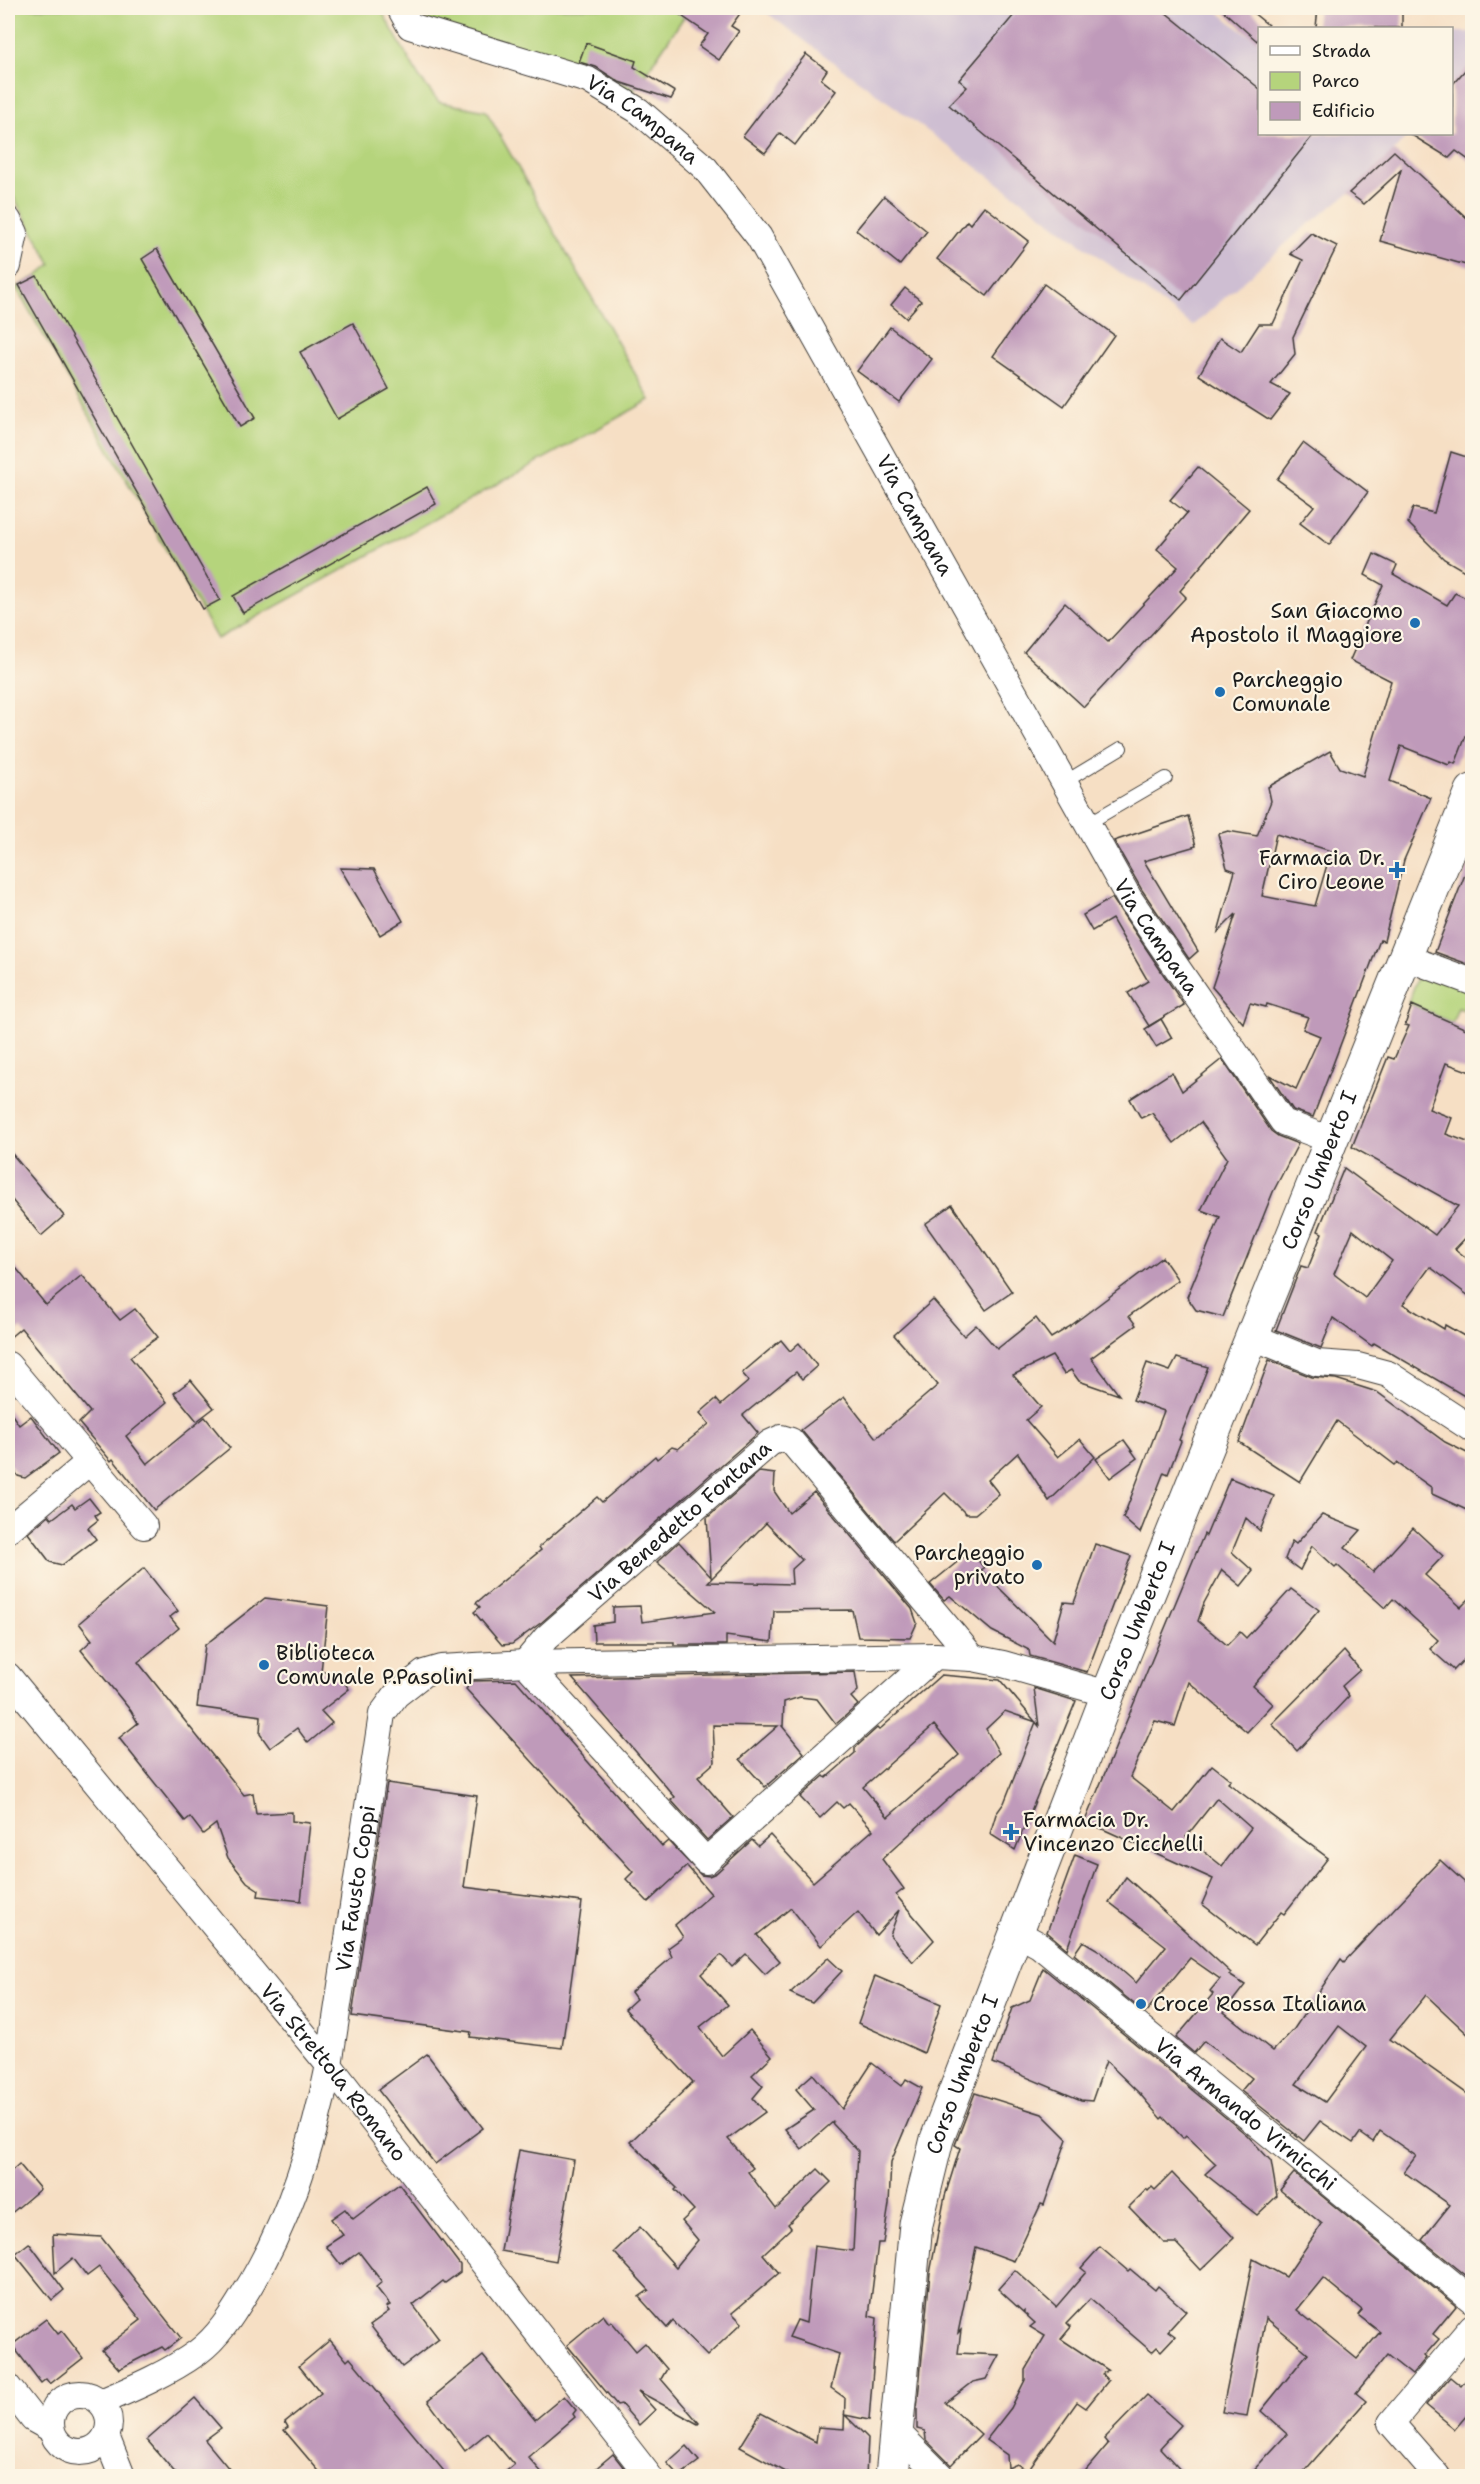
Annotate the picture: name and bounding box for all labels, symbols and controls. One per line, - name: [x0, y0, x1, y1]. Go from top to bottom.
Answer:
- legend: [1258, 27, 1453, 135]
- text: Strada: [1312, 39, 1371, 63]
- street label: Via Campana: [581, 68, 705, 171]
- text: Parco: [1312, 69, 1360, 93]
- text: Edificio: [1312, 99, 1375, 123]
- street label: Via Campana: [870, 450, 960, 581]
- place label: San Giacomo Apostolo il Maggiore: [1190, 597, 1403, 649]
- marker: San Giacomo Apostolo il Maggiore: [1408, 616, 1422, 630]
- place label: Parcheggio Comunale: [1232, 666, 1343, 718]
- marker: Parcheggio Comunale: [1213, 685, 1227, 699]
- place label: Farmacia Dr. Ciro Leone: [1259, 844, 1385, 896]
- marker: Farmacia Dr. Ciro Leone: [1390, 863, 1404, 877]
- street label: Via Campana: [1107, 874, 1206, 1000]
- street label: Corso Umberto I: [1275, 1087, 1364, 1254]
- street label: Via Benedetto Fontana: [582, 1434, 777, 1609]
- street label: Corso Umberto I: [1093, 1538, 1182, 1705]
- place label: Parcheggio privato: [914, 1539, 1025, 1591]
- marker: Parcheggio privato: [1030, 1558, 1044, 1572]
- place label: Biblioteca Comunale P.Pasolini: [276, 1639, 473, 1691]
- marker: Biblioteca Comunale P.Pasolini: [257, 1658, 271, 1672]
- street label: Via Fausto Coppi: [329, 1803, 382, 1974]
- place label: Farmacia Dr. Vincenzo Cicchelli: [1023, 1806, 1204, 1858]
- marker: Farmacia Dr. Vincenzo Cicchelli: [1004, 1825, 1018, 1839]
- street label: Via Strettola Romano: [254, 1978, 413, 2167]
- street label: Corso Umberto I: [920, 1990, 1005, 2157]
- place label: Croce Rossa Italiana: [1153, 1990, 1366, 2018]
- marker: Croce Rossa Italiana: [1134, 1997, 1148, 2011]
- street label: Via Armando Virnicchi: [1149, 2031, 1342, 2197]

